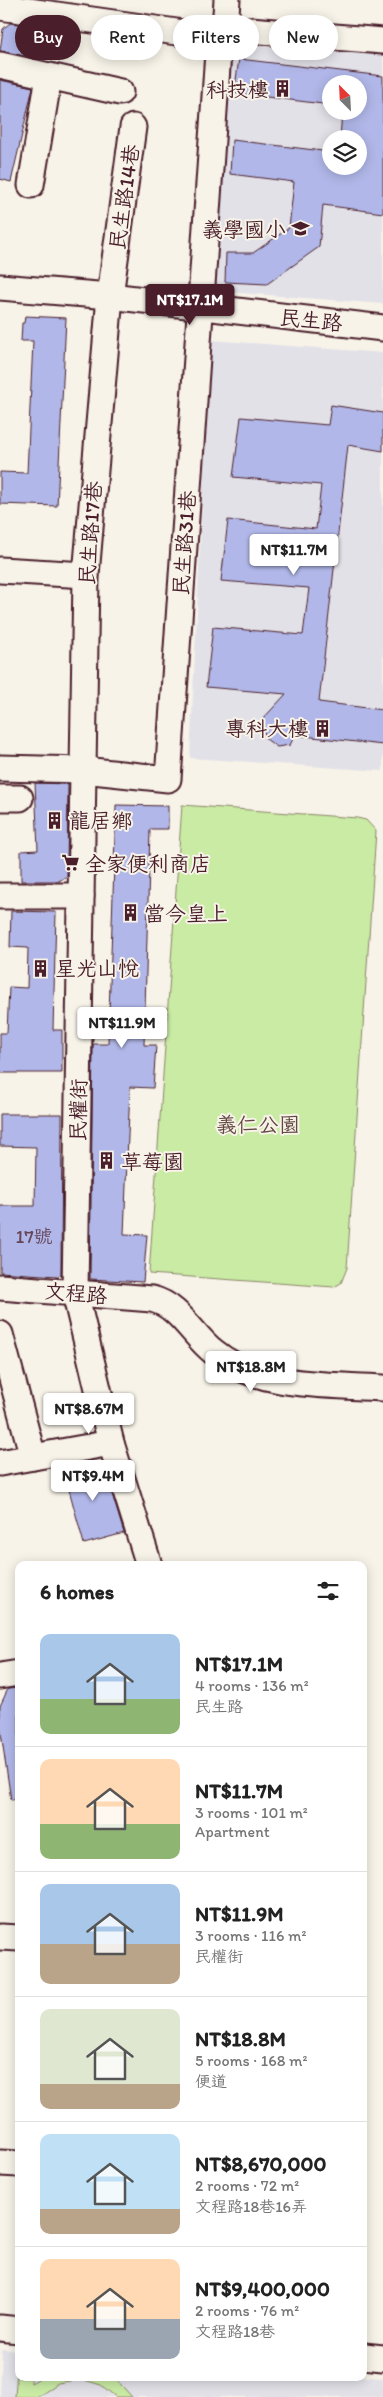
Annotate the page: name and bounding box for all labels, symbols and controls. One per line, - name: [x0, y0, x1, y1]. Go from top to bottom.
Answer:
- chip: Buy: [15, 15, 81, 60]
- chip: Rent: [91, 15, 163, 60]
- chip: Filters: [173, 15, 259, 60]
- chip: New: [269, 15, 338, 60]
- north arrow: [322, 75, 368, 120]
- map controls: [322, 75, 367, 175]
- place label: 科技樓: [206, 77, 269, 102]
- building icon: 科技樓: [273, 79, 293, 99]
- button: layers: [322, 130, 367, 175]
- street label: 民生路14巷: [104, 143, 144, 251]
- place label: 義學國小: [202, 217, 286, 242]
- school or university icon: 義學國小: [290, 219, 310, 239]
- pin: NT$17.1M: [138, 284, 242, 326]
- text: NT$17.1M: [156, 290, 224, 309]
- street label: 民生路: [278, 304, 344, 336]
- street label: 民生路17巷: [74, 480, 106, 586]
- street label: 民生路31巷: [168, 490, 200, 596]
- pin: NT$11.7M: [242, 534, 346, 576]
- text: NT$11.7M: [260, 540, 328, 559]
- place label: 專科大樓: [225, 716, 309, 741]
- building icon: 專科大樓: [313, 718, 333, 738]
- place label: 龍居鄉: [69, 808, 132, 833]
- building icon: 龍居鄉: [45, 810, 65, 830]
- place label: 全家便利商店: [85, 851, 211, 876]
- supermarket icon: 全家便利商店: [61, 853, 81, 873]
- place label: 當今皇上: [144, 901, 228, 926]
- building icon: 當今皇上: [120, 903, 140, 923]
- place label: 星光山悅: [55, 956, 139, 981]
- building icon: 星光山悅: [31, 958, 51, 978]
- pin: NT$11.9M: [70, 1006, 174, 1049]
- text: NT$11.9M: [88, 1013, 156, 1032]
- street label: 民權街: [65, 1078, 91, 1142]
- park label: 義仁公園: [216, 1112, 300, 1137]
- place label: 草莓園: [121, 1149, 184, 1174]
- building icon: 草莓園: [97, 1151, 117, 1171]
- house number: 17號: [15, 1225, 53, 1248]
- street label: 文程路: [44, 1278, 108, 1308]
- pin: NT$18.8M: [199, 1350, 303, 1393]
- text: NT$18.8M: [216, 1357, 286, 1376]
- pin: NT$8.67M: [37, 1392, 141, 1435]
- text: NT$8.67M: [54, 1399, 124, 1418]
- pin: NT$9.4M: [47, 1460, 139, 1502]
- text: NT$9.4M: [62, 1466, 124, 1485]
- icon: filters: [314, 1577, 342, 1605]
- text: 6 homes: [40, 1579, 114, 1604]
- text: NT$17.1M: [195, 1651, 283, 1676]
- icon: home: [80, 1654, 140, 1714]
- text: 4 rooms · 136 m²: [195, 1676, 309, 1695]
- text: 民生路: [195, 1697, 243, 1716]
- text: NT$11.7M: [195, 1778, 283, 1803]
- icon: home: [80, 1779, 140, 1839]
- text: 3 rooms · 101 m²: [195, 1803, 308, 1822]
- text: Apartment: [195, 1822, 270, 1841]
- text: NT$11.9M: [195, 1901, 284, 1926]
- icon: home: [80, 1904, 140, 1964]
- text: 3 rooms · 116 m²: [195, 1926, 306, 1945]
- text: 民權街: [195, 1947, 243, 1966]
- text: NT$18.8M: [195, 2026, 286, 2051]
- icon: home: [80, 2029, 140, 2089]
- text: 5 rooms · 168 m²: [195, 2051, 308, 2070]
- text: 便道: [195, 2072, 227, 2091]
- text: NT$8,670,000: [195, 2151, 326, 2176]
- icon: home: [80, 2154, 140, 2214]
- text: 2 rooms · 72 m²: [195, 2176, 299, 2195]
- text: 文程路18巷16弄: [195, 2197, 307, 2216]
- text: NT$9,400,000: [195, 2276, 330, 2301]
- icon: home: [80, 2279, 140, 2339]
- text: 2 rooms · 76 m²: [195, 2301, 299, 2320]
- text: 文程路18巷: [195, 2322, 275, 2341]

